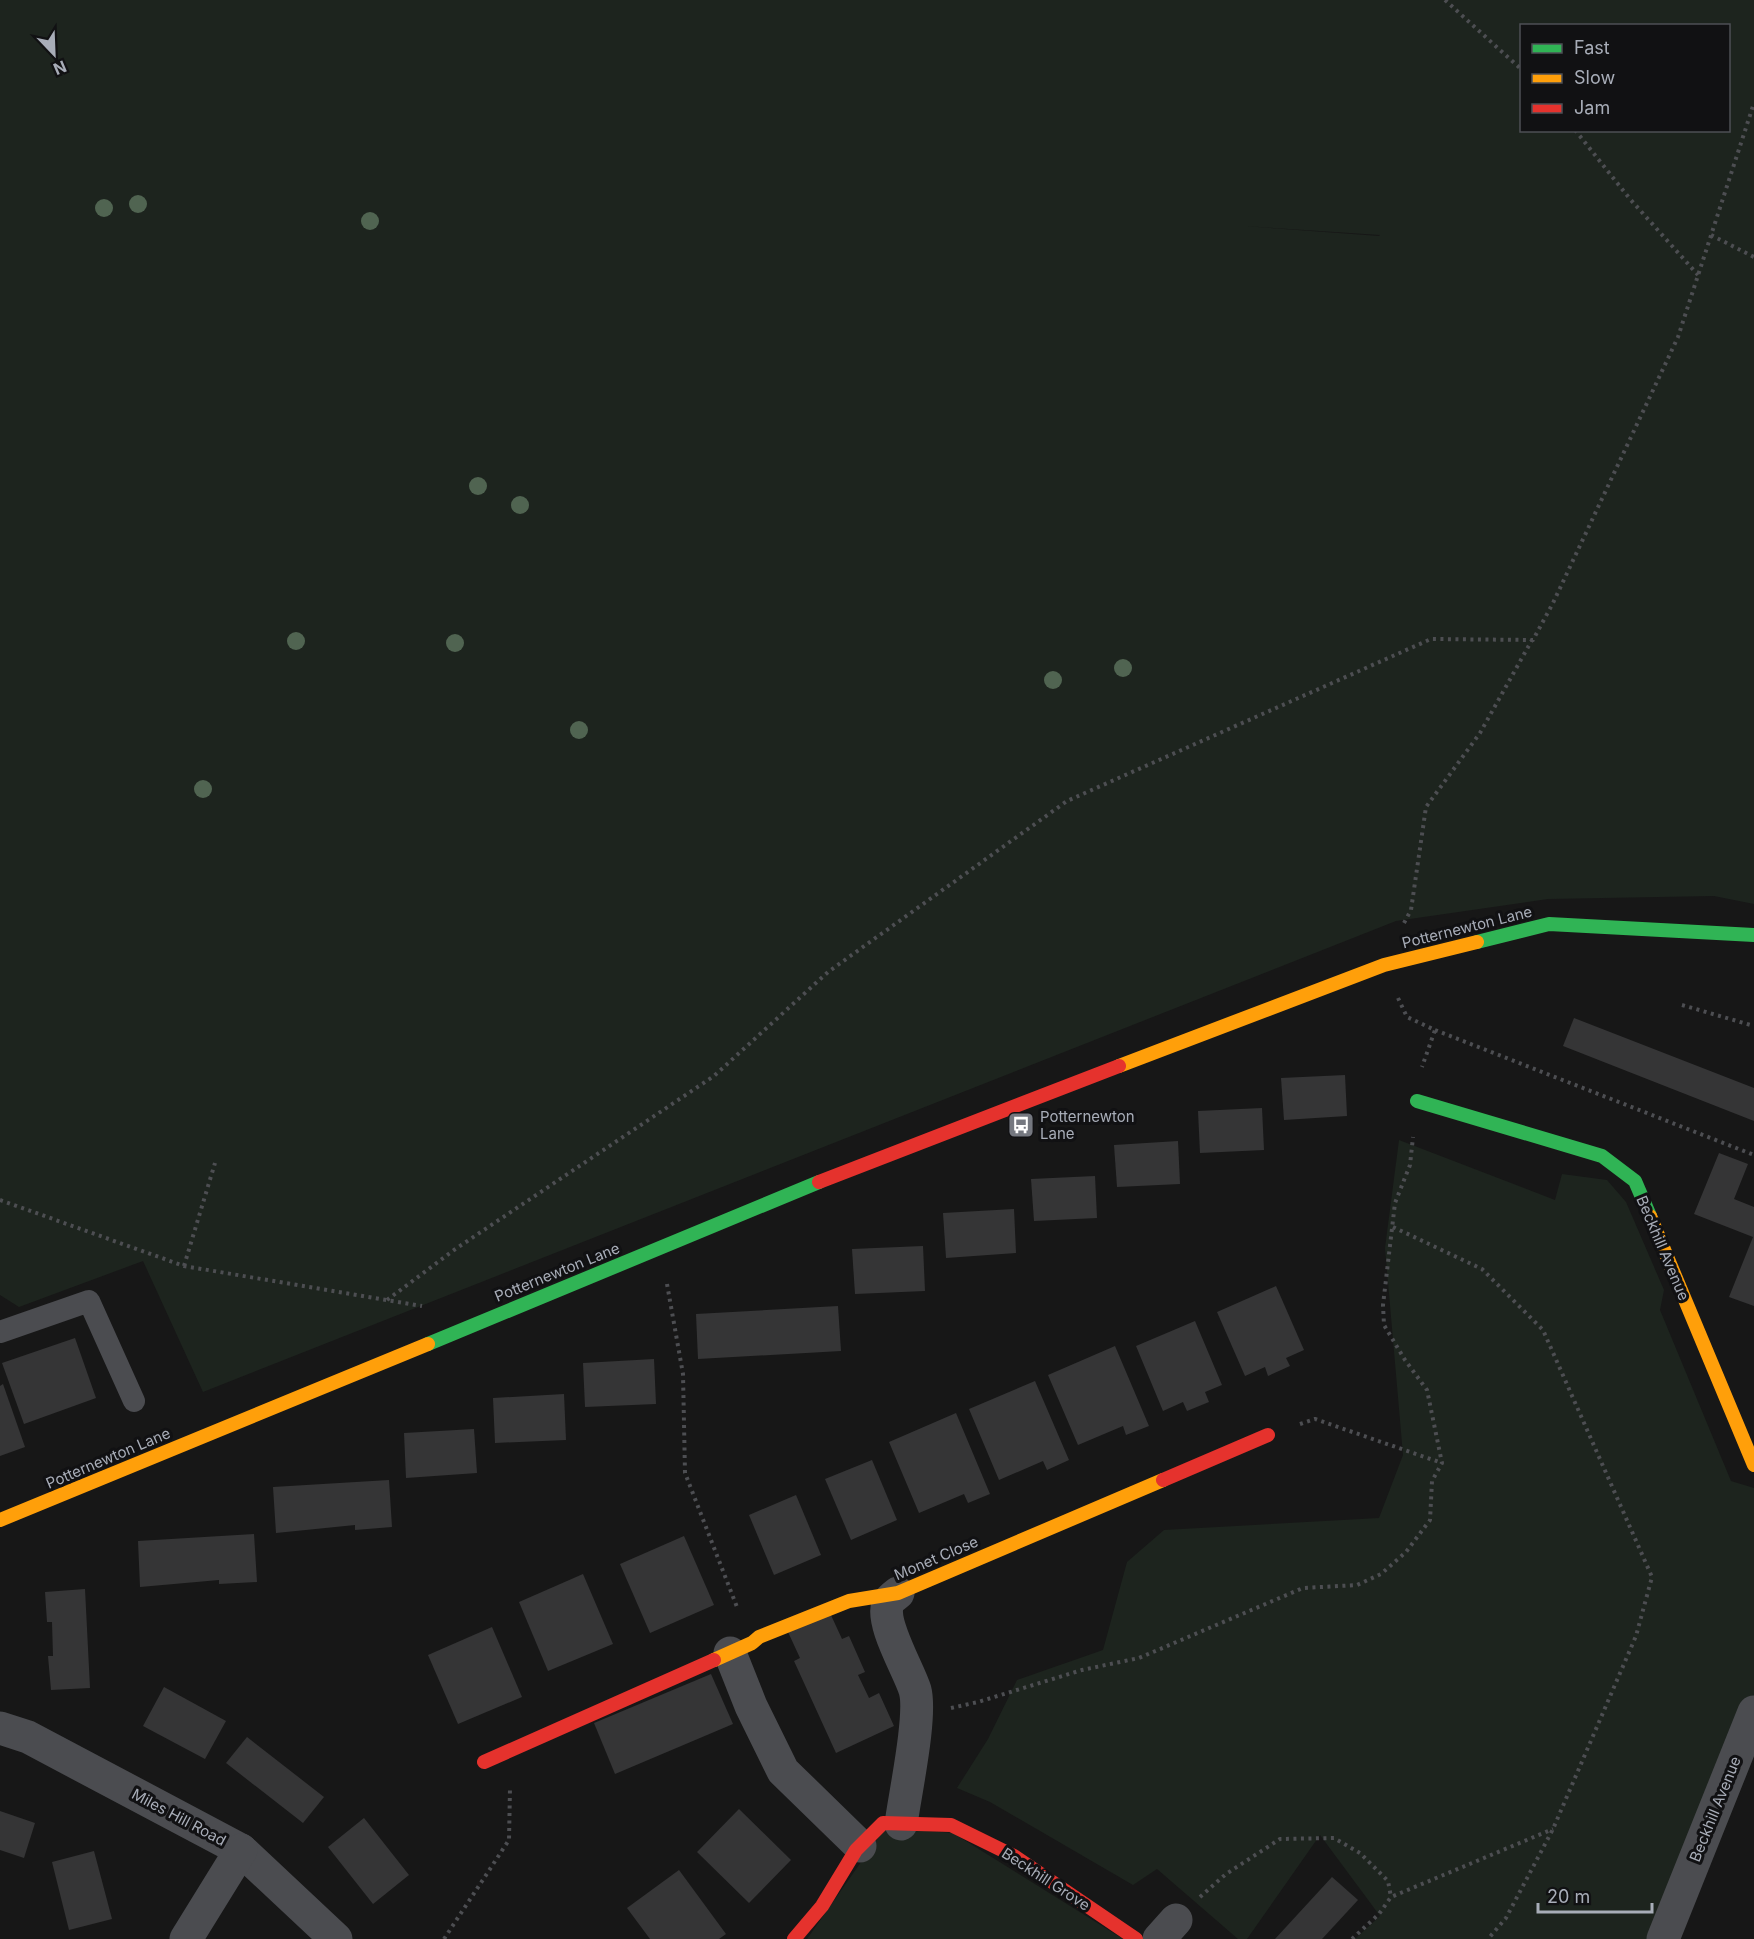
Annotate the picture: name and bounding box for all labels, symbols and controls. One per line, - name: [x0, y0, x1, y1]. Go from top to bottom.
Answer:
- north arrow: [24, 24, 84, 84]
- legend: [1520, 24, 1730, 132]
- text: Fast: [1574, 37, 1610, 58]
- text: N: [50, 56, 69, 79]
- text: Slow: [1574, 67, 1615, 88]
- text: Jam: [1574, 97, 1610, 118]
- street label: Potternewton Lane: [1400, 902, 1534, 952]
- place label: Potternewton Lane: [1040, 1107, 1135, 1143]
- bus stop icon: Potternewton Lane: [1006, 1110, 1036, 1140]
- street label: Beckhill Avenue: [1632, 1193, 1694, 1303]
- street label: Potternewton Lane: [492, 1238, 622, 1306]
- street label: Potternewton Lane: [43, 1423, 173, 1493]
- street label: Monet Close: [891, 1532, 981, 1584]
- street label: Beckhill Avenue: [1685, 1753, 1745, 1865]
- street label: Miles Hill Road: [129, 1784, 229, 1850]
- street label: Beckhill Grove: [998, 1843, 1094, 1915]
- scale bar: [1538, 1876, 1652, 1914]
- text: 20 m: [1547, 1886, 1590, 1907]

